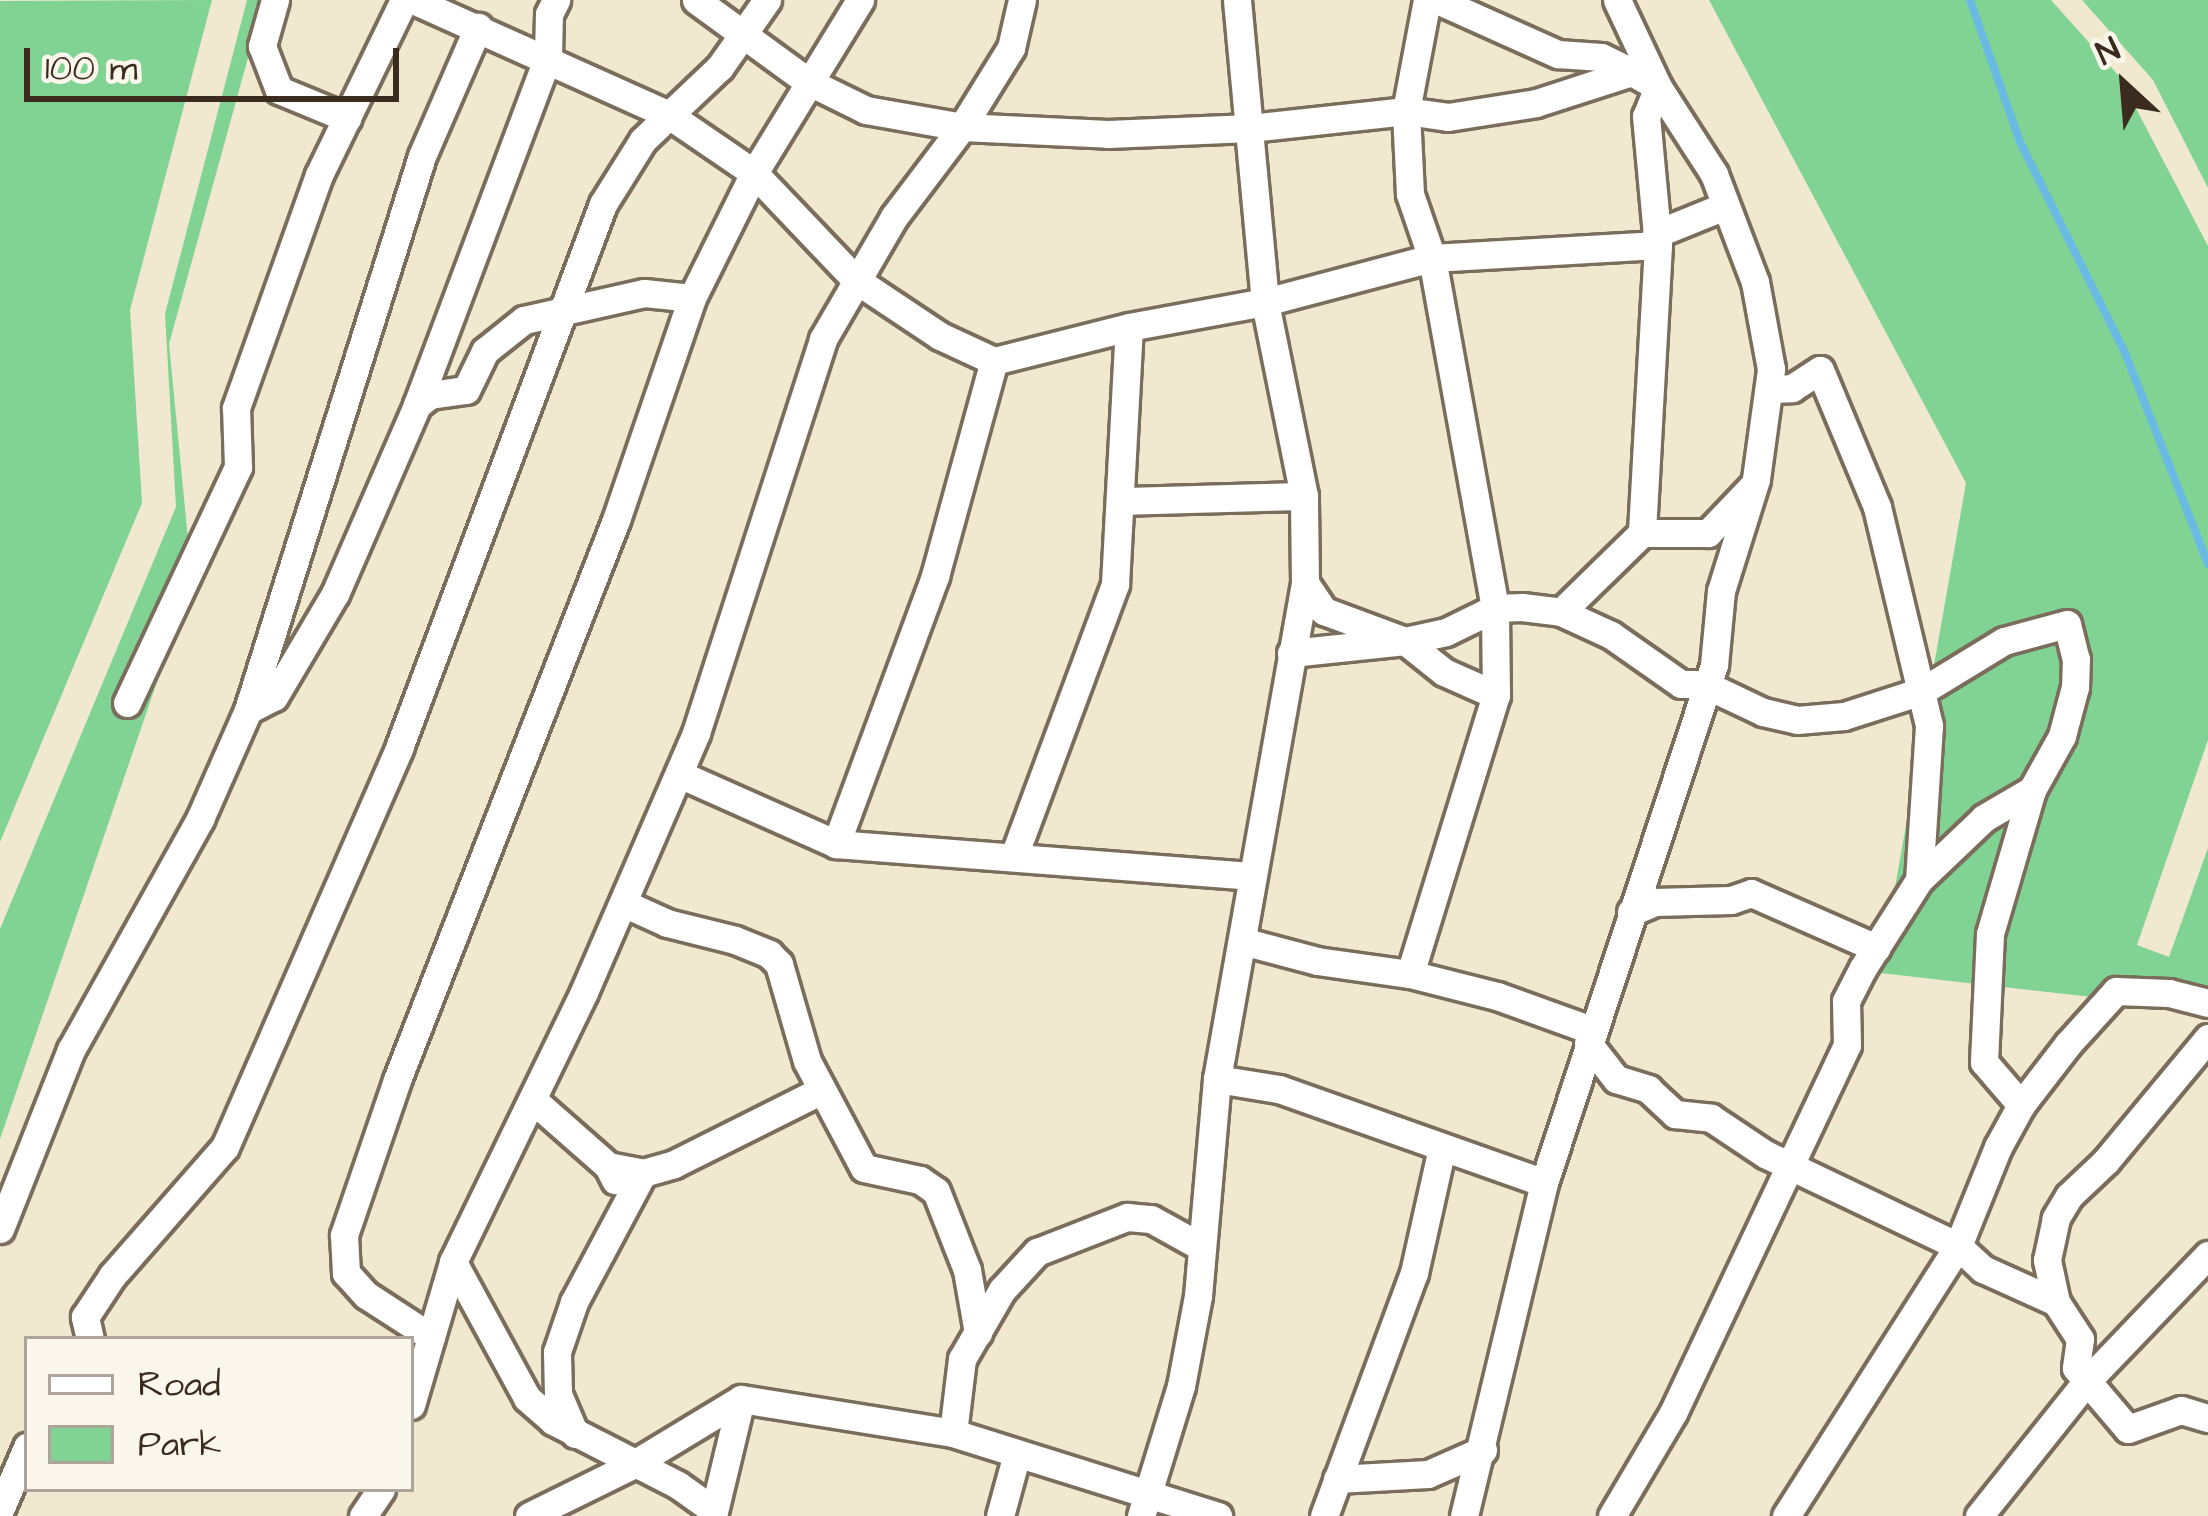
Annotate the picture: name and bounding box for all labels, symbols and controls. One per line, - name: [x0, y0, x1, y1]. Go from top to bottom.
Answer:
- scale bar: [30, 24, 405, 98]
- north arrow: [2064, 24, 2184, 144]
- text: N: [2089, 26, 2128, 77]
- text: 100 m: [45, 43, 137, 94]
- legend: [24, 1336, 414, 1492]
- text: Road: [138, 1359, 221, 1410]
- text: Park: [138, 1419, 221, 1470]

